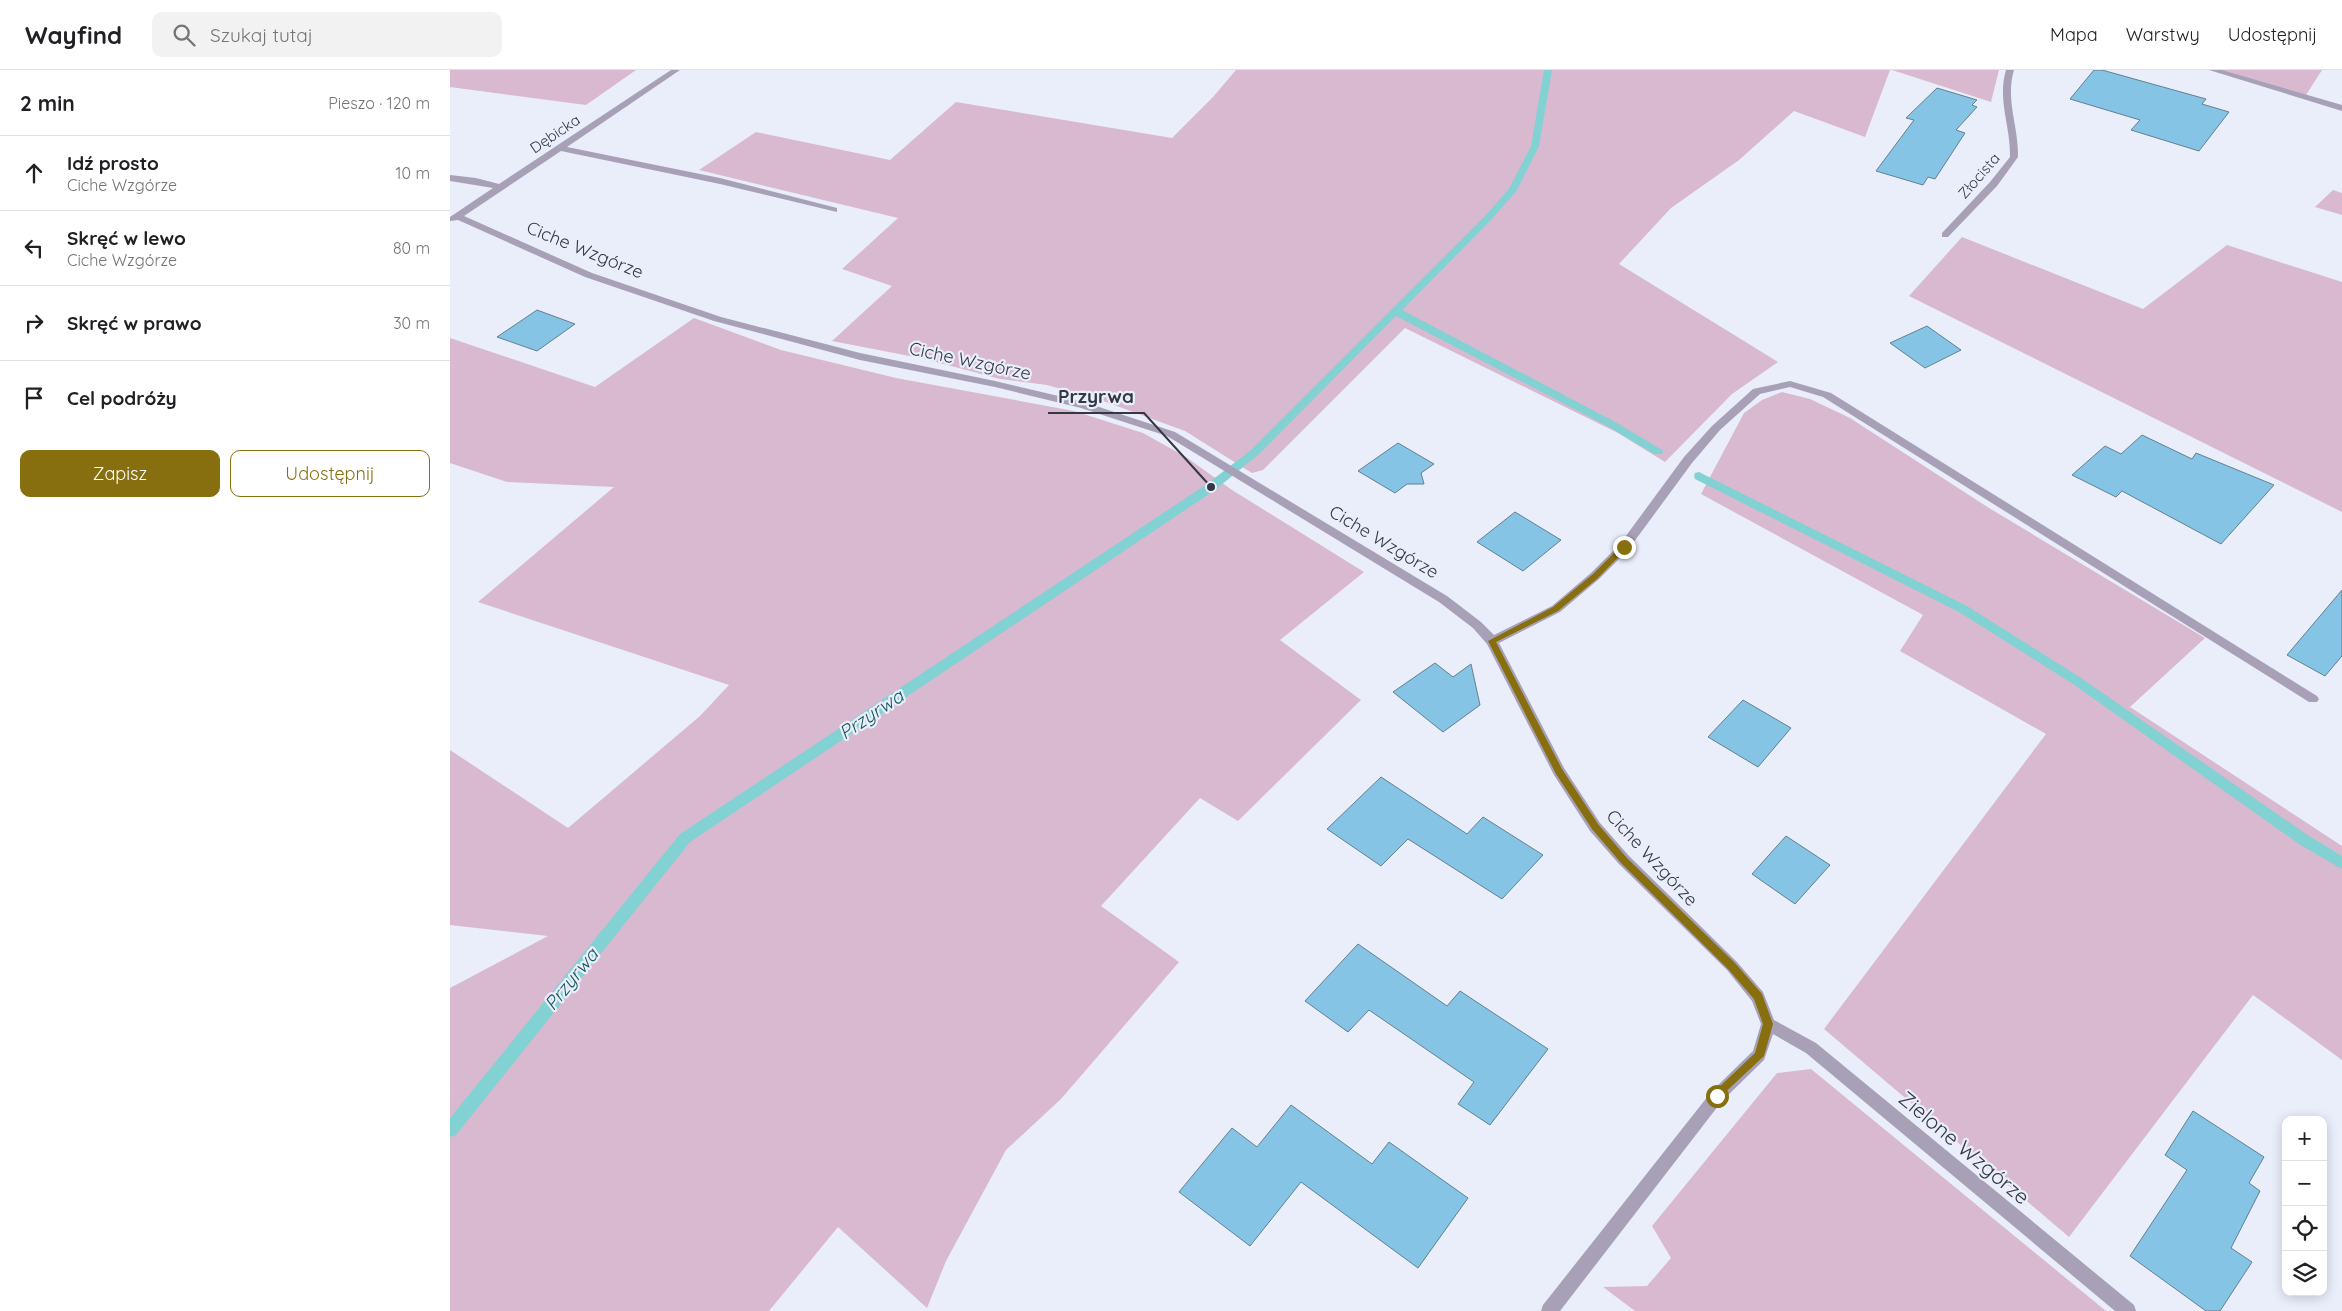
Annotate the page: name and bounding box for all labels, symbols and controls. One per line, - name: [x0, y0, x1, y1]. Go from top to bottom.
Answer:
- search box: [152, 12, 502, 57]
- text: Wayfind: [25, 20, 122, 50]
- icon: search: [170, 21, 198, 49]
- text: Szukaj tutaj: [210, 23, 313, 47]
- text: Mapa: [2050, 23, 2098, 46]
- text: Warstwy: [2126, 23, 2200, 46]
- text: Udostępnij: [2228, 23, 2317, 46]
- text: 2 min: [20, 90, 75, 116]
- text: Pieszo · 120 m: [328, 93, 430, 113]
- street label: Dębicka: [526, 110, 583, 157]
- street label: Złocista: [1954, 149, 2004, 202]
- text: Idź prosto: [67, 151, 159, 175]
- icon: ahead: [20, 159, 48, 187]
- text: 10 m: [396, 163, 430, 183]
- text: Ciche Wzgórze: [67, 175, 177, 195]
- street label: Ciche Wzgórze: [523, 216, 647, 283]
- text: Skręć w lewo: [67, 226, 186, 250]
- icon: left: [20, 234, 48, 262]
- text: 80 m: [393, 238, 430, 258]
- text: Ciche Wzgórze: [67, 250, 177, 270]
- icon: right: [20, 309, 48, 337]
- text: Skręć w prawo: [67, 311, 202, 335]
- text: 30 m: [393, 313, 430, 333]
- street label: Ciche Wzgórze: [907, 336, 1033, 385]
- callout: Przyrwa: [1048, 379, 1144, 413]
- icon: arrive: [20, 384, 48, 412]
- text: Przyrwa: [1058, 384, 1134, 408]
- text: Cel podróży: [67, 386, 177, 410]
- button: Zapisz: [20, 450, 220, 497]
- button: Udostępnij: [230, 450, 430, 497]
- street label: Ciche Wzgórze: [1325, 500, 1443, 583]
- route end: [1613, 536, 1636, 559]
- water label: Przyrwa: [834, 683, 909, 744]
- street label: Ciche Wzgórze: [1602, 805, 1703, 911]
- water label: Przyrwa: [539, 942, 604, 1015]
- route start: [1706, 1085, 1729, 1108]
- street label: Zielone Wzgórze: [1894, 1085, 2035, 1210]
- map controls: [2282, 1116, 2327, 1296]
- button: +: [2282, 1116, 2327, 1161]
- button: −: [2282, 1161, 2327, 1206]
- button: locate: [2282, 1206, 2327, 1251]
- button: layers: [2282, 1251, 2327, 1296]

